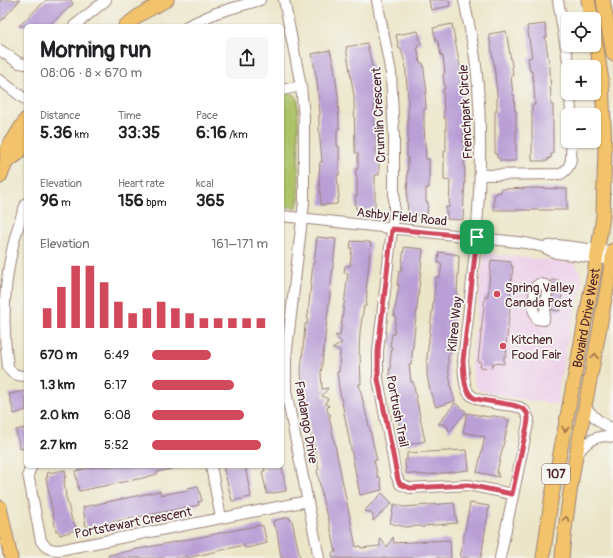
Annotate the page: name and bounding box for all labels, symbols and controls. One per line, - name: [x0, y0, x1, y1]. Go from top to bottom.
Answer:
- map controls: [561, 12, 601, 148]
- button: locate: [561, 12, 601, 52]
- text: Morning run: [40, 36, 151, 64]
- button: share: [226, 37, 268, 79]
- button: +: [561, 60, 601, 100]
- street label: Frenchpark Circle: [456, 64, 476, 160]
- text: 08:06 · 8 × 670 m: [40, 65, 142, 81]
- street label: Crumlin Crescent: [368, 66, 389, 163]
- button: −: [561, 108, 601, 148]
- text: Distance: [40, 109, 80, 122]
- text: Time: [118, 109, 141, 122]
- text: Pace: [196, 109, 218, 122]
- text: 5.36: [40, 122, 72, 143]
- text: 33:35: [118, 122, 160, 143]
- text: 6:16: [196, 122, 227, 143]
- text: km: [72, 128, 89, 141]
- text: /km: [227, 128, 248, 141]
- text: Elevation: [40, 177, 82, 190]
- text: Heart rate: [118, 177, 164, 190]
- text: kcal: [196, 177, 214, 190]
- text: 96: [40, 190, 59, 211]
- text: 156: [118, 190, 144, 211]
- text: 365: [196, 190, 225, 211]
- text: m: [59, 196, 71, 209]
- text: bpm: [144, 196, 167, 209]
- street label: Ashby Field Road: [356, 204, 448, 230]
- pin: [460, 220, 494, 254]
- icon: arrive: [466, 226, 488, 248]
- text: Elevation: [40, 236, 90, 252]
- text: 161–171 m: [211, 236, 268, 252]
- street label: Bovaird Drive West: [569, 266, 604, 369]
- place label: Spring Valley Canada Post: [505, 280, 575, 311]
- marker: Spring Valley Canada Post: [492, 289, 502, 299]
- street label: Kilrea Way: [444, 295, 466, 353]
- place label: Kitchen Food Fair: [511, 332, 562, 363]
- marker: Kitchen Food Fair: [498, 341, 508, 351]
- text: 670 m: [40, 347, 78, 363]
- text: 6:49: [104, 347, 129, 363]
- one-way arrow: [590, 353, 598, 359]
- street label: Portrush Trail: [382, 374, 412, 448]
- text: 1.3 km: [40, 377, 75, 393]
- text: 6:17: [104, 377, 127, 393]
- street label: Fandango Drive: [291, 380, 321, 465]
- text: 2.0 km: [40, 407, 79, 423]
- text: 6:08: [104, 407, 130, 423]
- one-way arrow: [561, 426, 569, 433]
- text: 2.7 km: [40, 437, 77, 453]
- text: 5:52: [104, 437, 129, 453]
- road number: 107: [542, 464, 570, 484]
- street label: Portstewart Crescent: [73, 504, 194, 542]
- one-way arrow: [561, 516, 570, 522]

